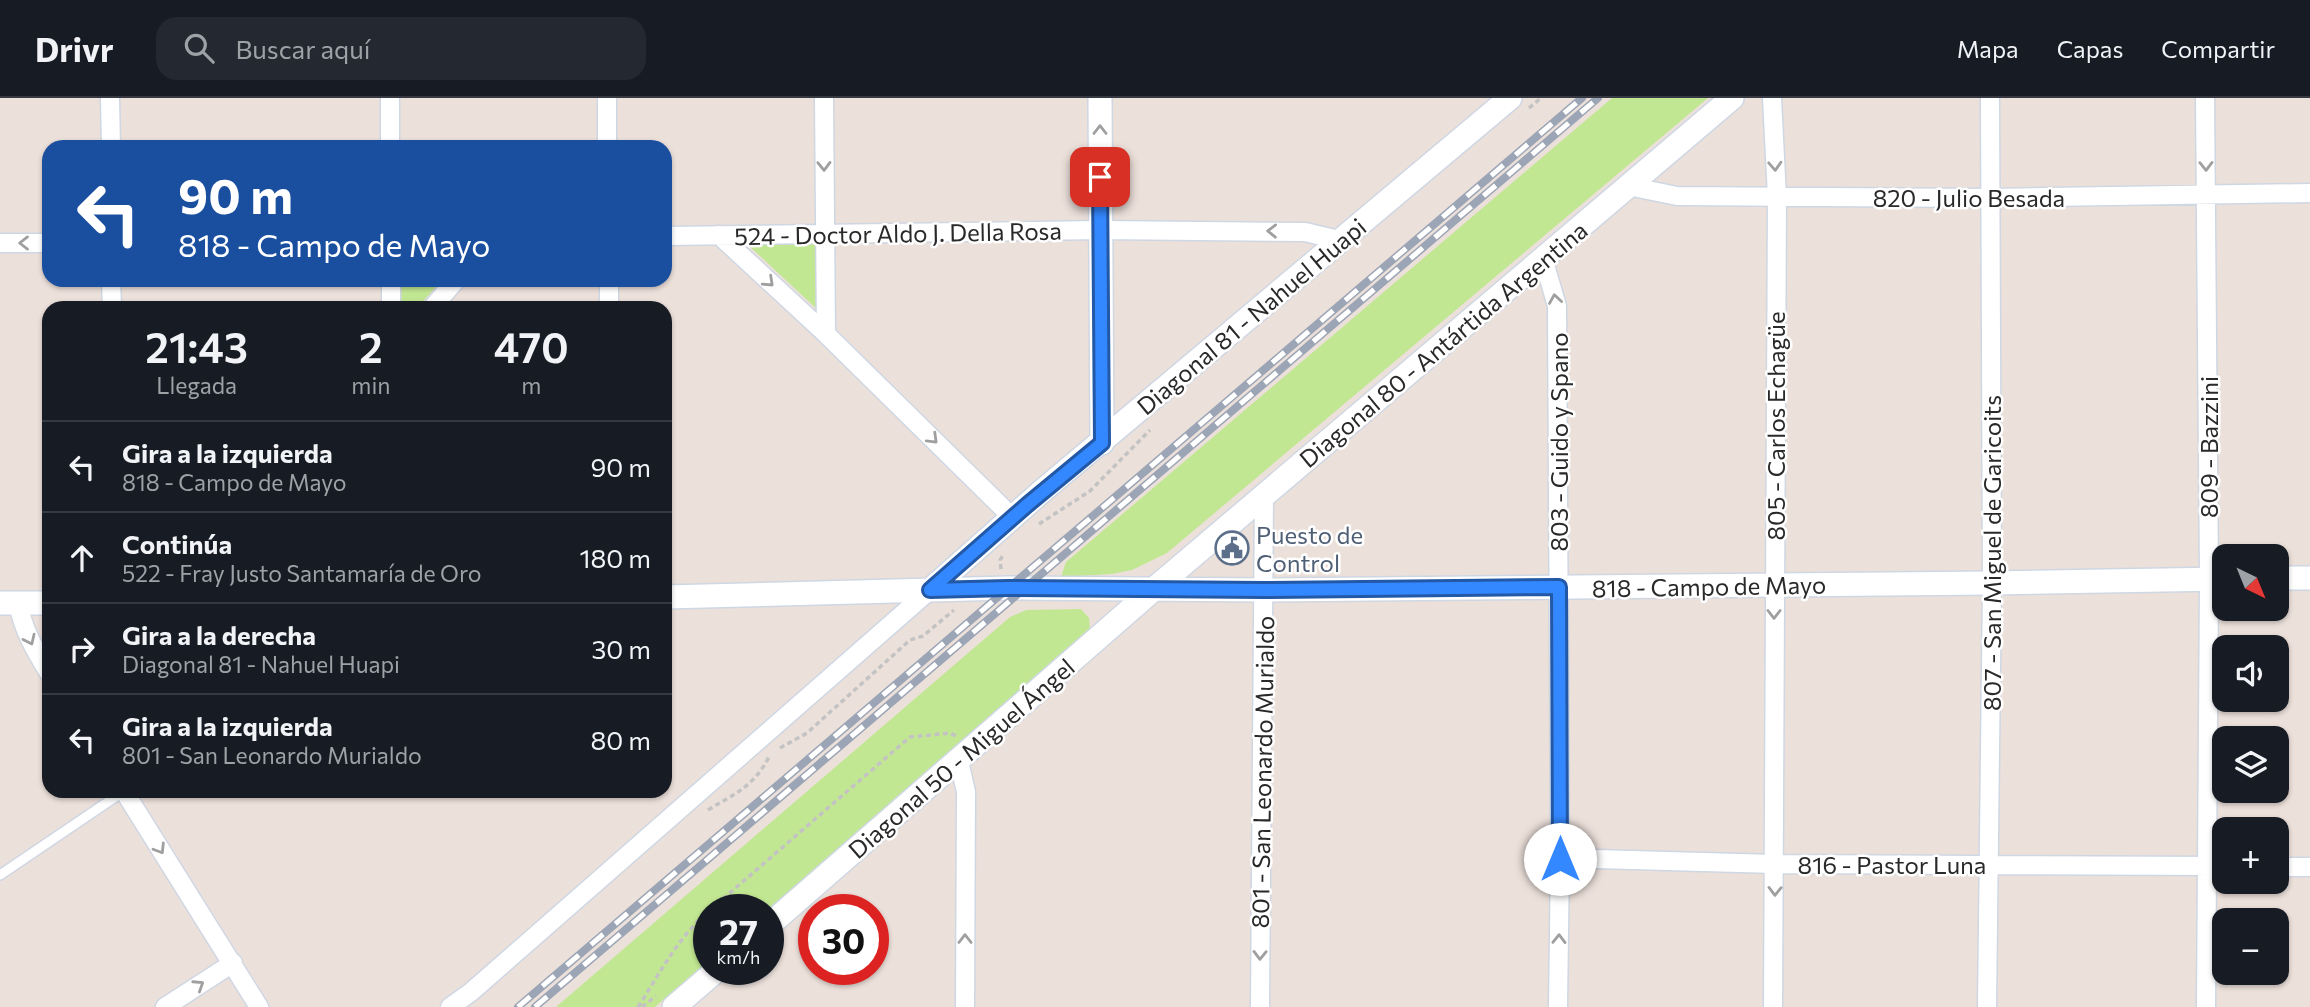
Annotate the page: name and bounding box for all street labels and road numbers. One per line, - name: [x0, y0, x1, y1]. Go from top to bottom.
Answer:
- street label: 820 - Julio Besada: [1873, 183, 2065, 212]
- street label: Diagonal 81 - Nahuel Huapi: [1131, 212, 1371, 420]
- street label: Diagonal 80 - Antártida Argentina: [1293, 215, 1593, 473]
- street label: 524 - Doctor Aldo J. Della Rosa: [734, 216, 1062, 250]
- street label: 805 - Carlos Echagüe: [1761, 311, 1790, 541]
- street label: 803 - Guido y Spano: [1544, 332, 1573, 552]
- street label: 809 - Bazzini: [2194, 376, 2223, 518]
- street label: 807 - San Miguel de Garicoits: [1977, 395, 2006, 711]
- street label: 818 - Campo de Mayo: [1592, 569, 1826, 603]
- street label: 801 - San Leonardo Murialdo: [1245, 615, 1279, 929]
- street label: Diagonal 50 - Miguel Ángel: [842, 652, 1080, 864]
- street label: 816 - Pastor Luna: [1798, 850, 1986, 879]

